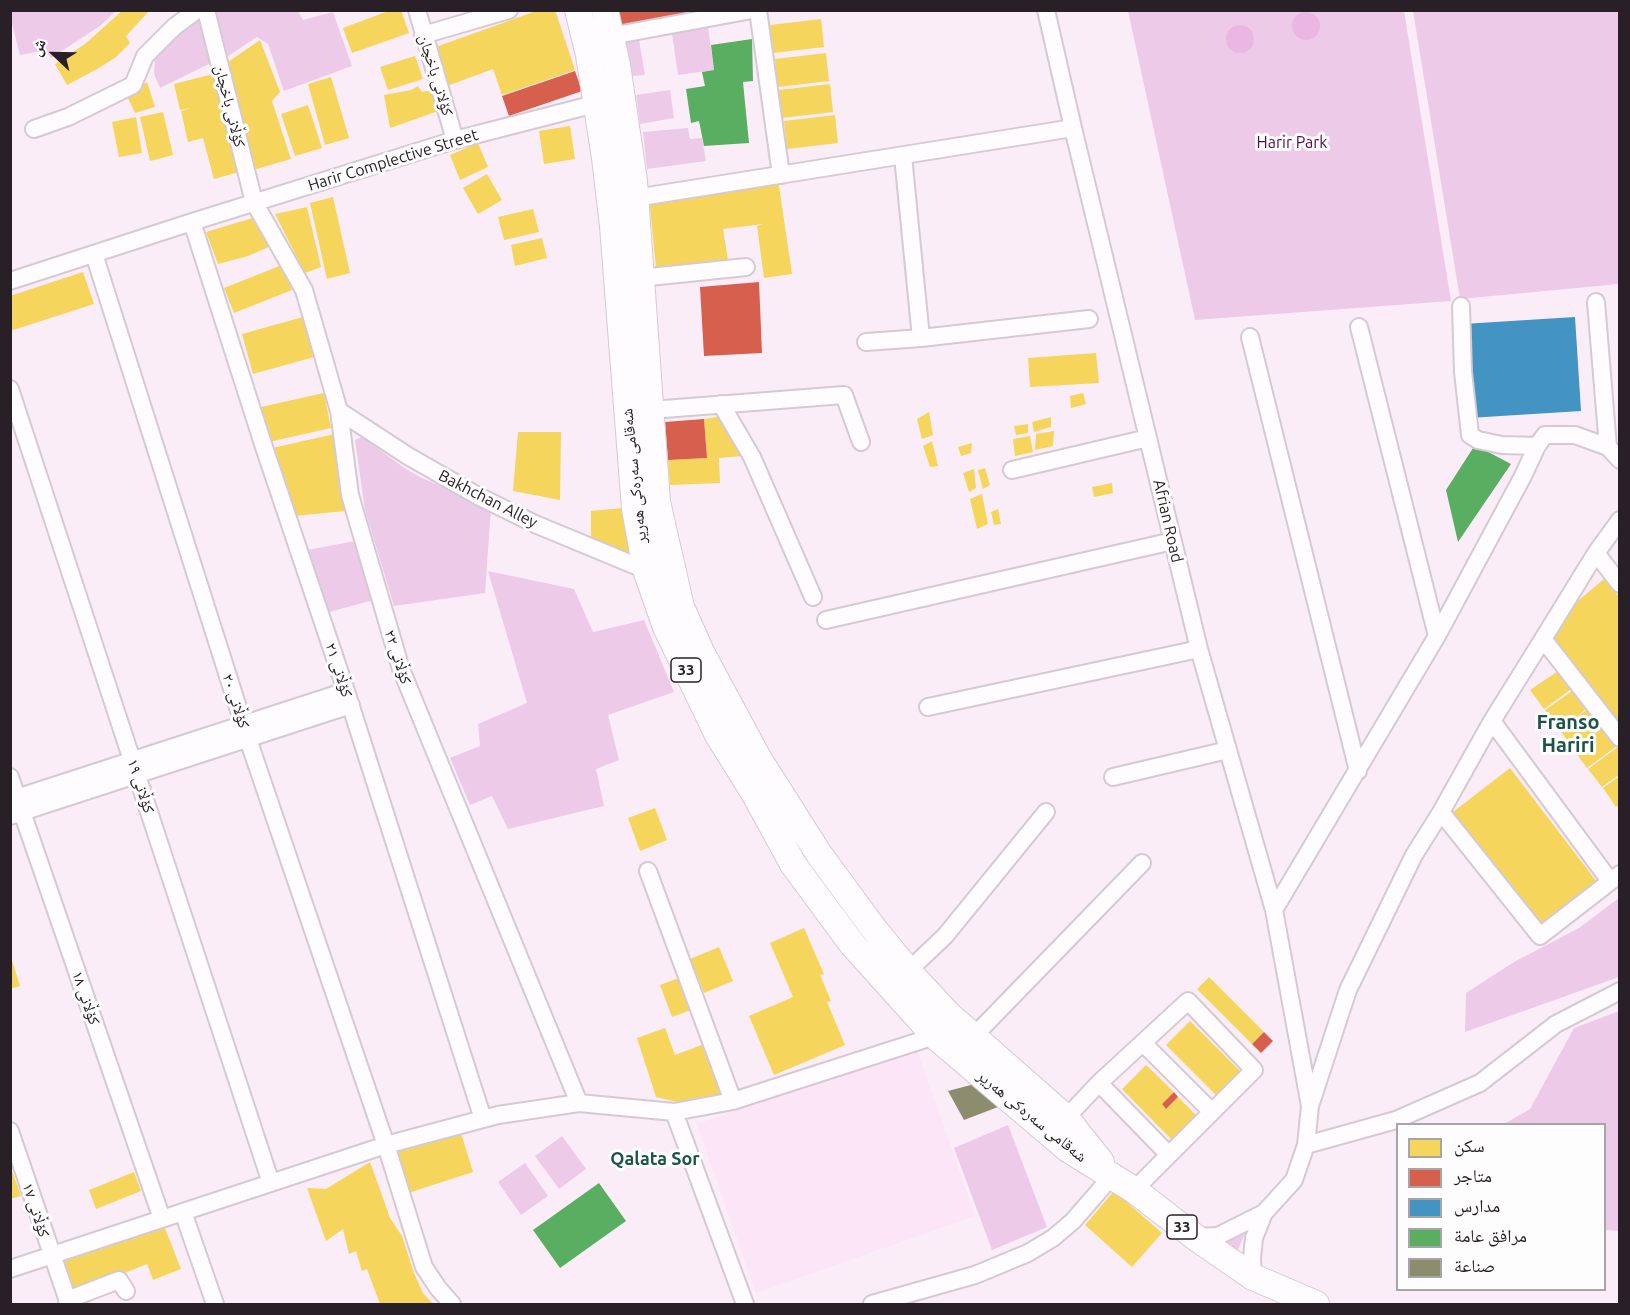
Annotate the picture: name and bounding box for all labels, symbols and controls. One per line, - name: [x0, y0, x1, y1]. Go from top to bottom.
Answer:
- north arrow: [24, 24, 84, 84]
- street label: کۆلانی باخچان: [415, 32, 457, 118]
- text: ش: [26, 36, 49, 59]
- street label: کۆڵانی باخچان: [211, 63, 249, 149]
- street label: Harir Complective Street: [306, 125, 480, 195]
- park label: Harir Park: [1257, 133, 1327, 153]
- street label: شەقامی سەرەکی هەریر: [617, 408, 651, 544]
- street label: Bakhchan Alley: [435, 466, 541, 532]
- street label: Afrian Road: [1149, 478, 1187, 564]
- street label: کۆڵانی ٢٢: [380, 627, 416, 687]
- street label: کۆڵانی ٢١: [321, 640, 357, 700]
- road number: 33: [671, 658, 701, 682]
- street label: کۆڵانی ٢٠: [218, 671, 254, 731]
- district label: Franso Hariri: [1537, 710, 1599, 757]
- street label: کۆڵانی ١٩: [123, 756, 159, 816]
- street label: کۆڵانی ١٨: [68, 968, 104, 1028]
- street label: شەقامی سەرەکی هەریر: [973, 1066, 1091, 1166]
- legend: [1396, 1123, 1606, 1291]
- text: سكن: [1454, 1135, 1485, 1155]
- district label: Qalata Sor: [610, 1148, 700, 1170]
- text: متاجر: [1454, 1165, 1492, 1185]
- street label: کۆڵانی ١٧: [18, 1180, 54, 1240]
- text: مدارس: [1454, 1195, 1500, 1215]
- road number: 33: [1167, 1215, 1197, 1239]
- text: مرافق عامة: [1454, 1225, 1527, 1245]
- text: صناعة: [1454, 1255, 1495, 1275]

